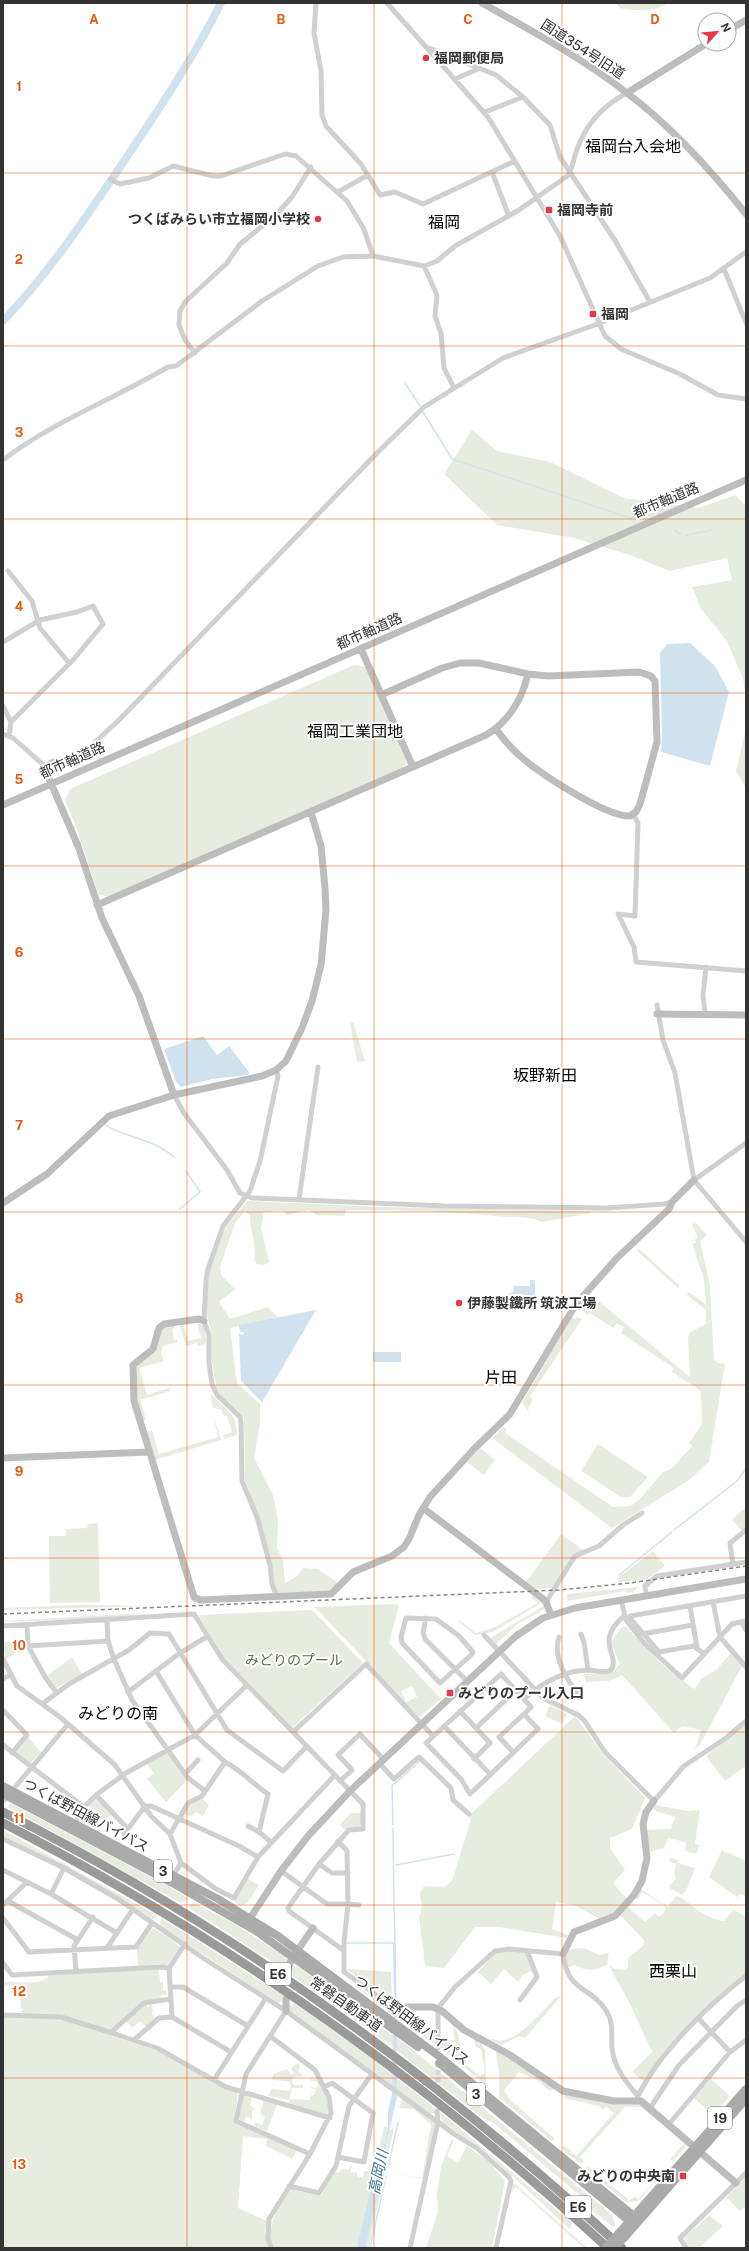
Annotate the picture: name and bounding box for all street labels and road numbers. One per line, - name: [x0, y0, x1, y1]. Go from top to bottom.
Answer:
- street label: 国道354号旧道: [538, 16, 628, 82]
- street label: 都市軸道路: [631, 479, 701, 521]
- street label: 都市軸道路: [334, 609, 404, 653]
- street label: 都市軸道路: [37, 738, 107, 782]
- street label: つくば野田線バイパス: [21, 1775, 151, 1855]
- road number: 3: [154, 1860, 172, 1882]
- road number: E6: [265, 1963, 291, 1985]
- street label: つくば野田線バイパス: [351, 1972, 473, 2068]
- street label: 常磐自動車道: [307, 1973, 385, 2035]
- road number: 3: [467, 2083, 485, 2105]
- road number: 19: [708, 2107, 732, 2129]
- road number: E6: [565, 2196, 591, 2218]

